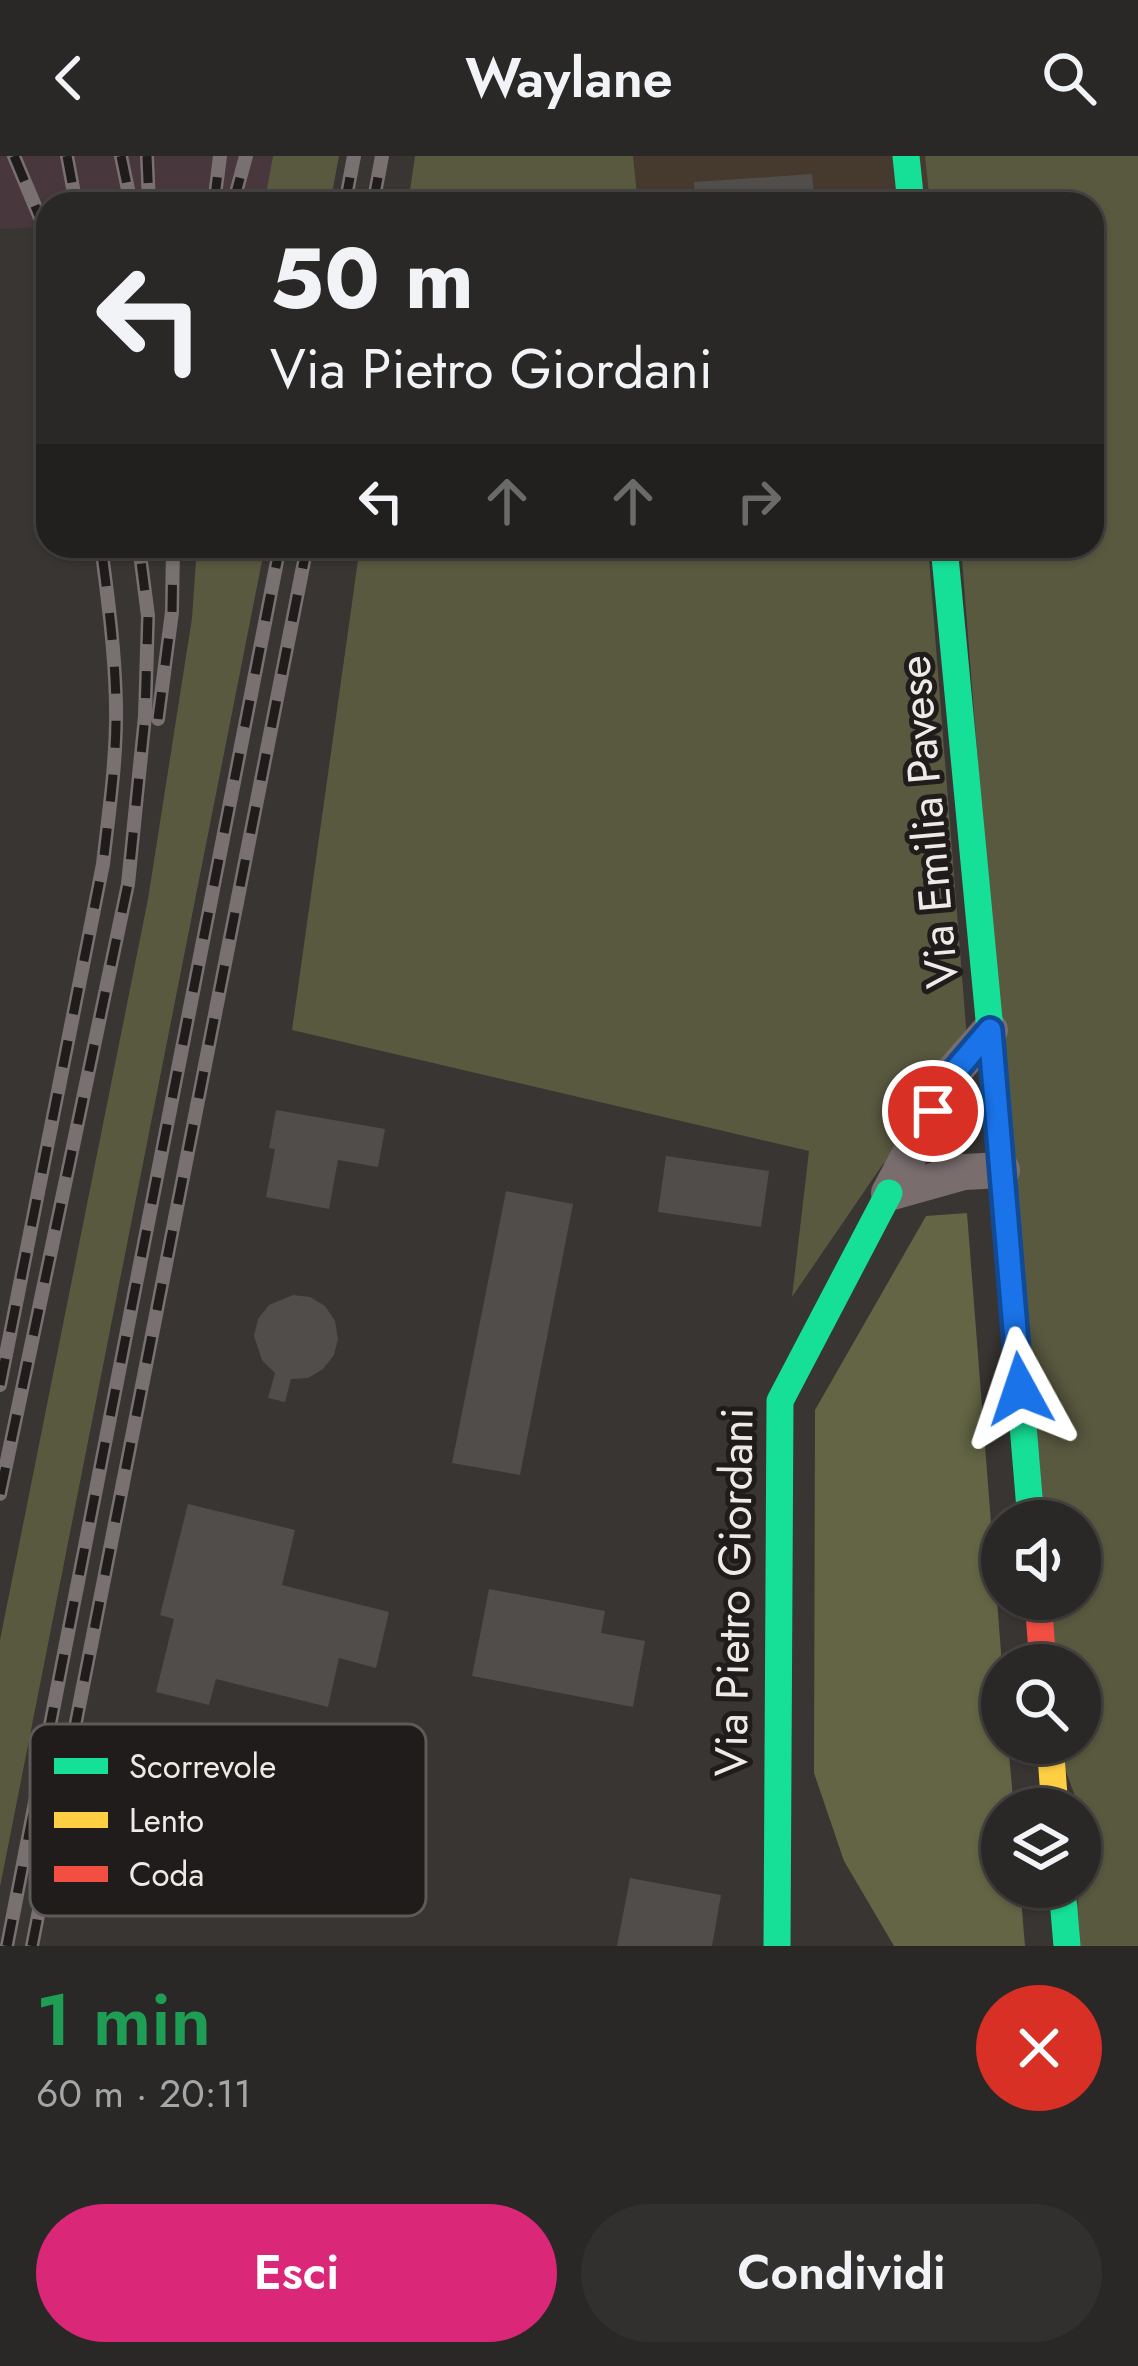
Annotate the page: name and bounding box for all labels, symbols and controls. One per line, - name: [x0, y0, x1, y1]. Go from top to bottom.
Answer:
- text: Waylane: [465, 39, 673, 117]
- icon: back: [36, 45, 102, 111]
- icon: search: [1036, 45, 1102, 111]
- text: 50 m: [270, 218, 474, 340]
- icon: left: [72, 240, 228, 396]
- text: Via Pietro Giordani: [270, 330, 713, 408]
- icon: left: [348, 468, 414, 534]
- icon: ahead: [474, 468, 540, 534]
- icon: ahead: [600, 468, 666, 534]
- icon: right: [726, 468, 792, 534]
- street label: Via Emilia Pavese: [881, 653, 975, 991]
- pin: [882, 1060, 984, 1162]
- icon: arrive: [900, 1078, 966, 1144]
- position arrow: [957, 1326, 1083, 1452]
- street label: Via Pietro Giordani: [698, 1407, 770, 1777]
- map controls: [981, 1500, 1101, 1908]
- button: sound: [981, 1500, 1101, 1620]
- button: search: [981, 1644, 1101, 1764]
- legend: [30, 1724, 426, 1916]
- text: Scorrevole: [129, 1743, 276, 1790]
- button: layers: [981, 1788, 1101, 1908]
- text: Lento: [129, 1797, 204, 1844]
- text: Coda: [129, 1851, 204, 1898]
- text: 1 min: [36, 1968, 211, 2072]
- button: close: [976, 1985, 1102, 2111]
- text: 60 m · 20:11: [36, 2065, 251, 2122]
- button: Esci: [36, 2204, 557, 2342]
- button: Condividi: [581, 2204, 1102, 2342]

